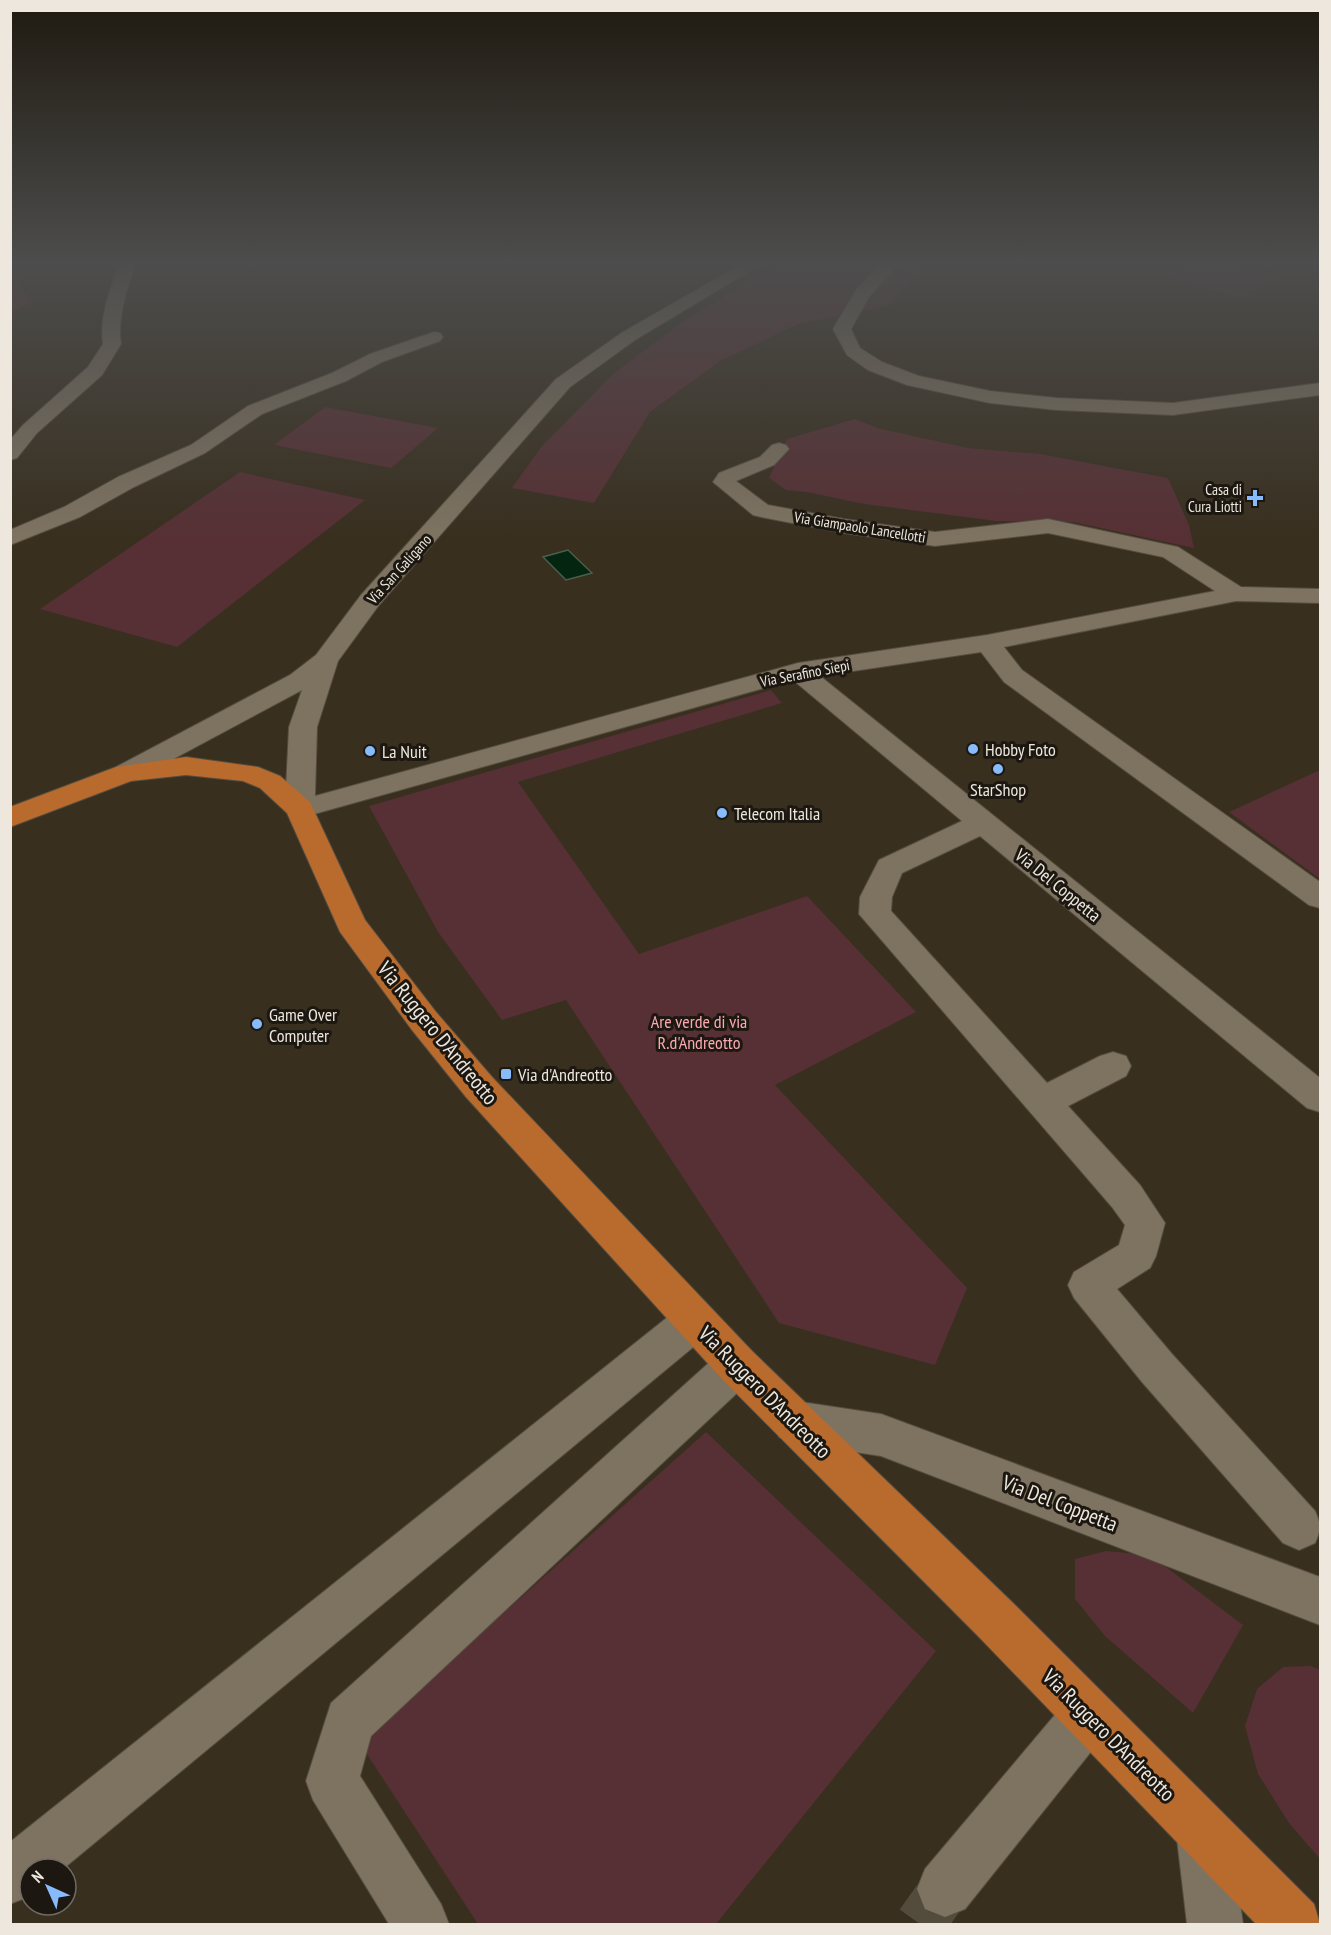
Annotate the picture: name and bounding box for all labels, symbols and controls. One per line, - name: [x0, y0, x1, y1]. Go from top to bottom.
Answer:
- place label: Casa di Cura Liotti: [1188, 480, 1242, 516]
- marker: Casa di Cura Liotti: [1246, 489, 1264, 507]
- street label: Via Giampaolo Lancellotti: [792, 507, 927, 547]
- street label: Via San Galigano: [362, 530, 435, 609]
- street label: Via Serafino Siepi: [758, 655, 851, 691]
- place label: Hobby Foto: [985, 738, 1056, 761]
- place label: La Nuit: [382, 740, 427, 763]
- marker: Hobby Foto: [966, 742, 980, 756]
- marker: La Nuit: [363, 744, 377, 758]
- marker: StarShop: [991, 762, 1005, 776]
- place label: StarShop: [970, 778, 1026, 801]
- place label: Telecom Italia: [734, 802, 820, 825]
- marker: Telecom Italia: [715, 806, 729, 820]
- street label: Via Del Coppetta: [1010, 843, 1106, 927]
- street label: Via Ruggero D'Andreotto: [371, 955, 504, 1110]
- place label: Game Over Computer: [269, 1003, 337, 1047]
- park label: Are verde di via R.d'Andreotto: [651, 1010, 747, 1054]
- marker: Game Over Computer: [250, 1017, 264, 1031]
- place label: Via d'Andreotto: [517, 1063, 612, 1086]
- marker: Via d'Andreotto: [499, 1067, 513, 1081]
- street label: Via Ruggero D'Andreotto: [692, 1319, 837, 1464]
- street label: Via Del Coppetta: [998, 1468, 1121, 1537]
- street label: Via Ruggero D'Andreotto: [1036, 1662, 1181, 1807]
- north arrow: [18, 1857, 78, 1917]
- text: N: [27, 1866, 48, 1887]

